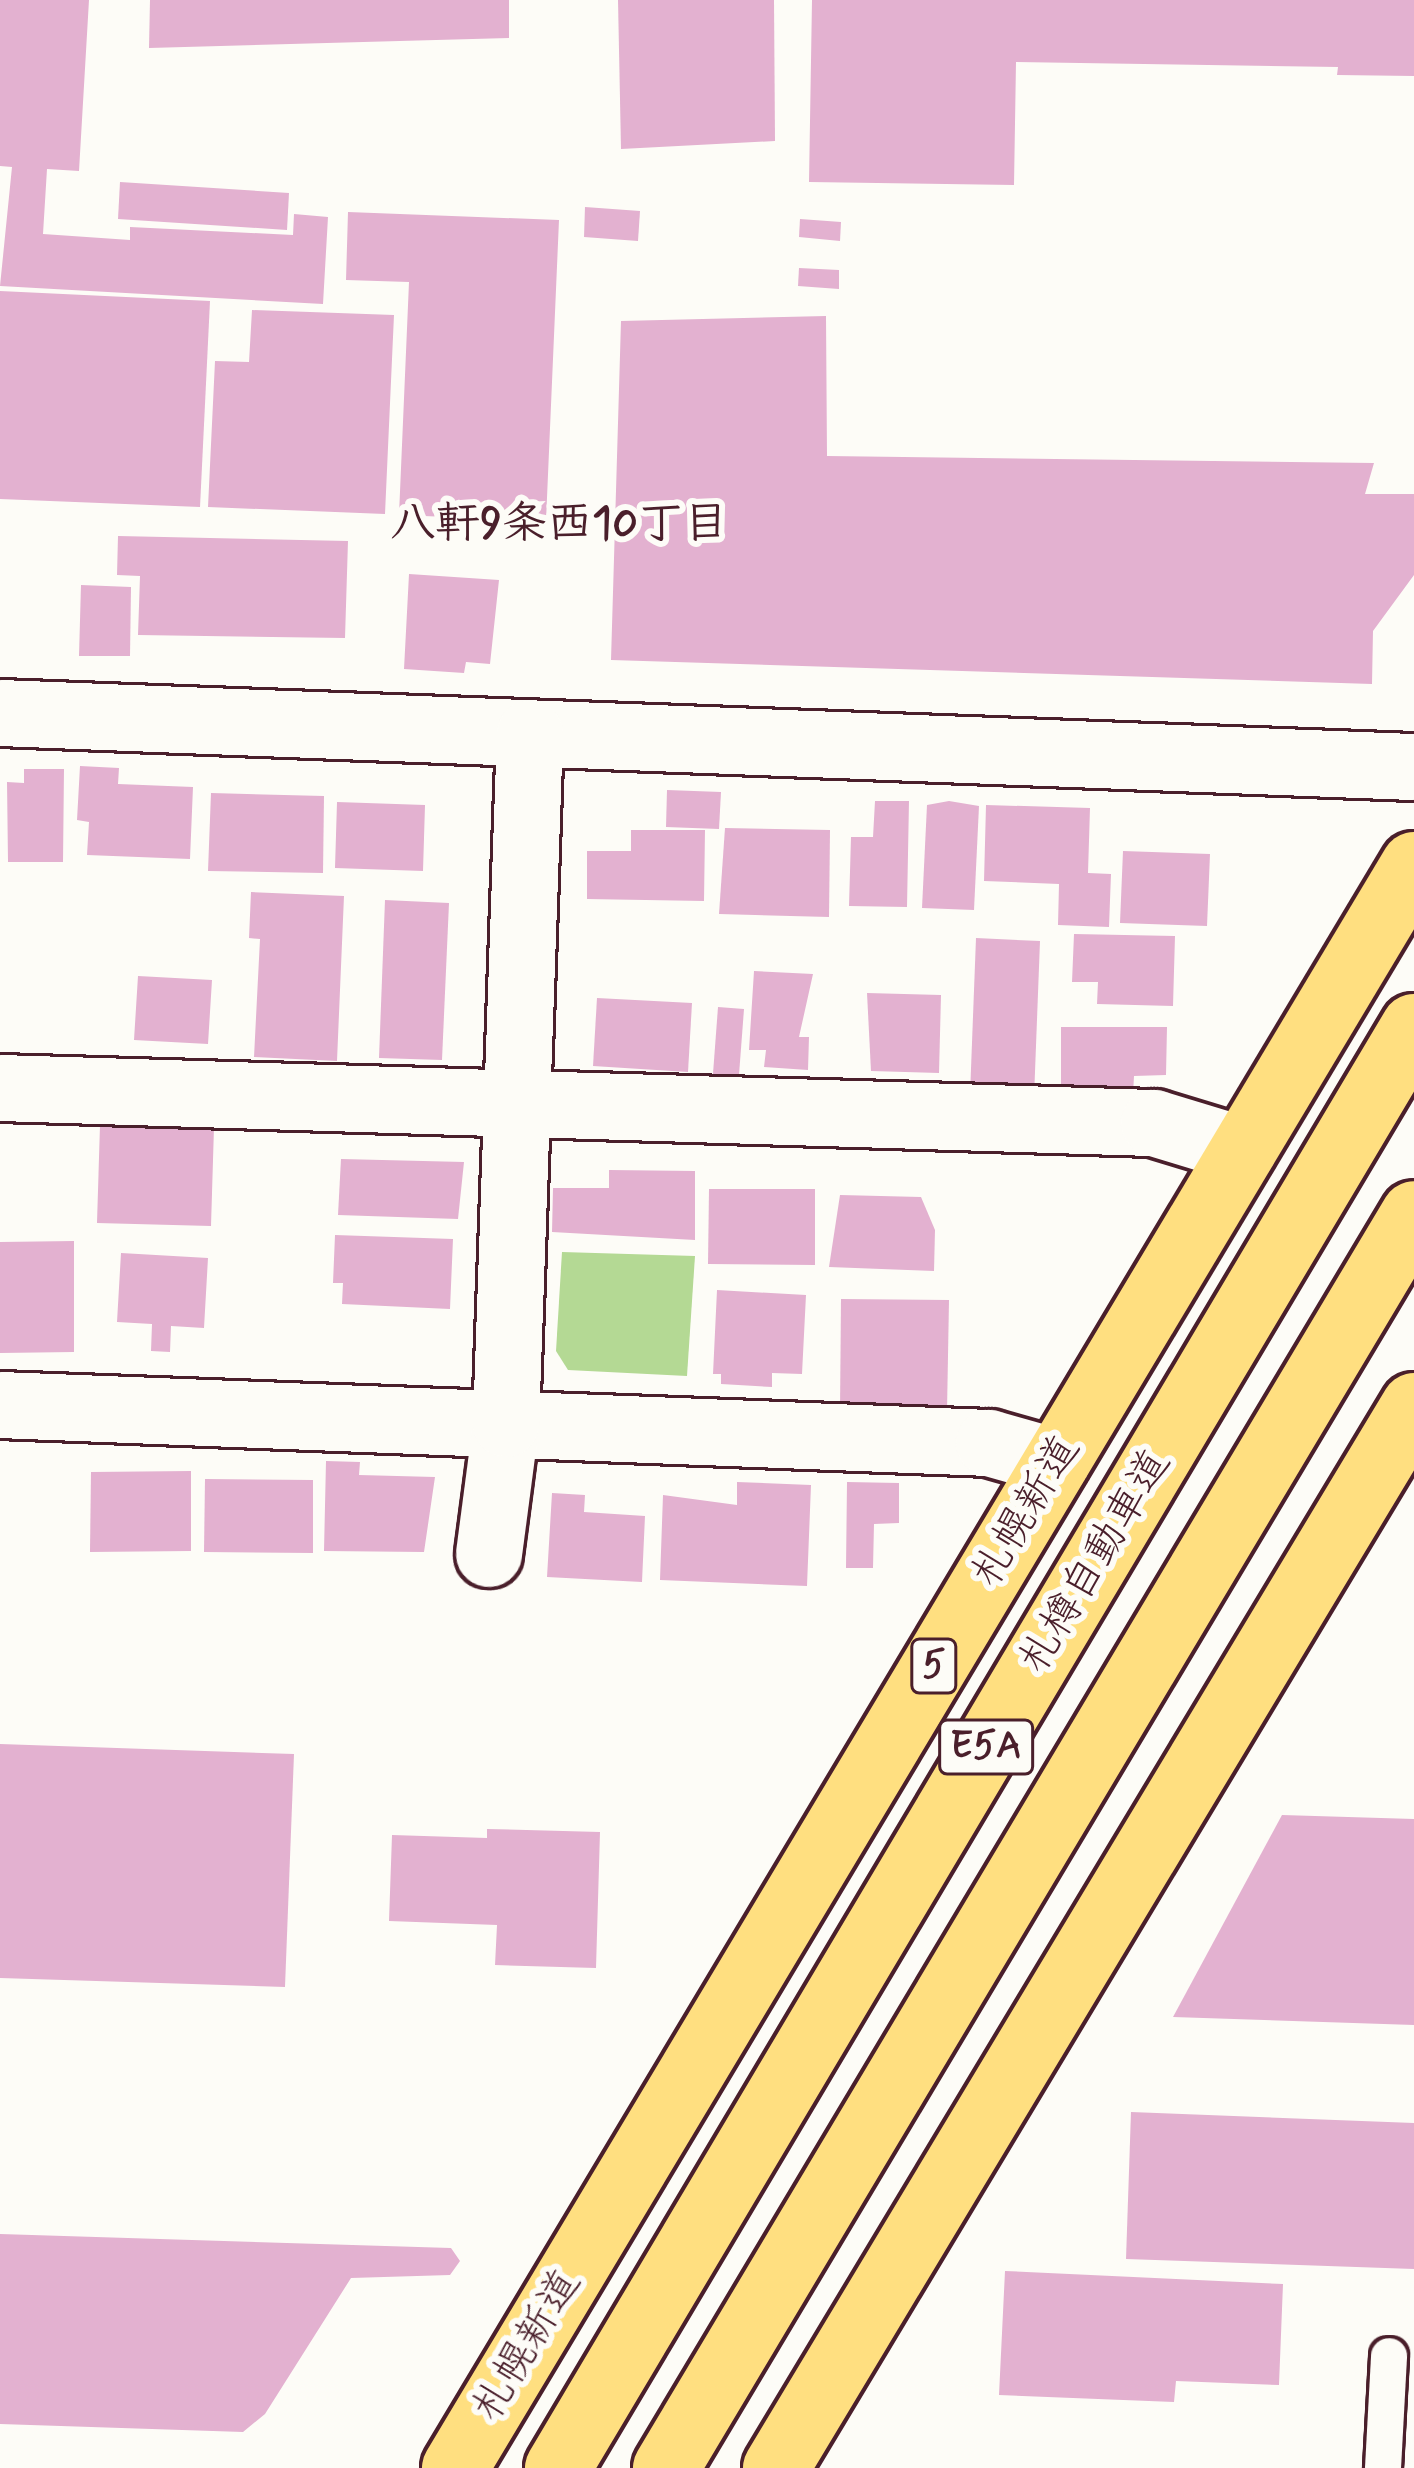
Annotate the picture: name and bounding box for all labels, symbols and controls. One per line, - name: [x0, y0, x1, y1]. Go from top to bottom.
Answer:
- district label: 八軒9条西10丁目: [390, 498, 728, 552]
- street label: 札幌新道: [962, 1427, 1092, 1597]
- street label: 札樽自動車道: [1010, 1441, 1182, 1683]
- road number: 5: [910, 1633, 958, 1699]
- road number: E5A: [938, 1714, 1034, 1780]
- street label: 札幌新道: [463, 2261, 593, 2431]

